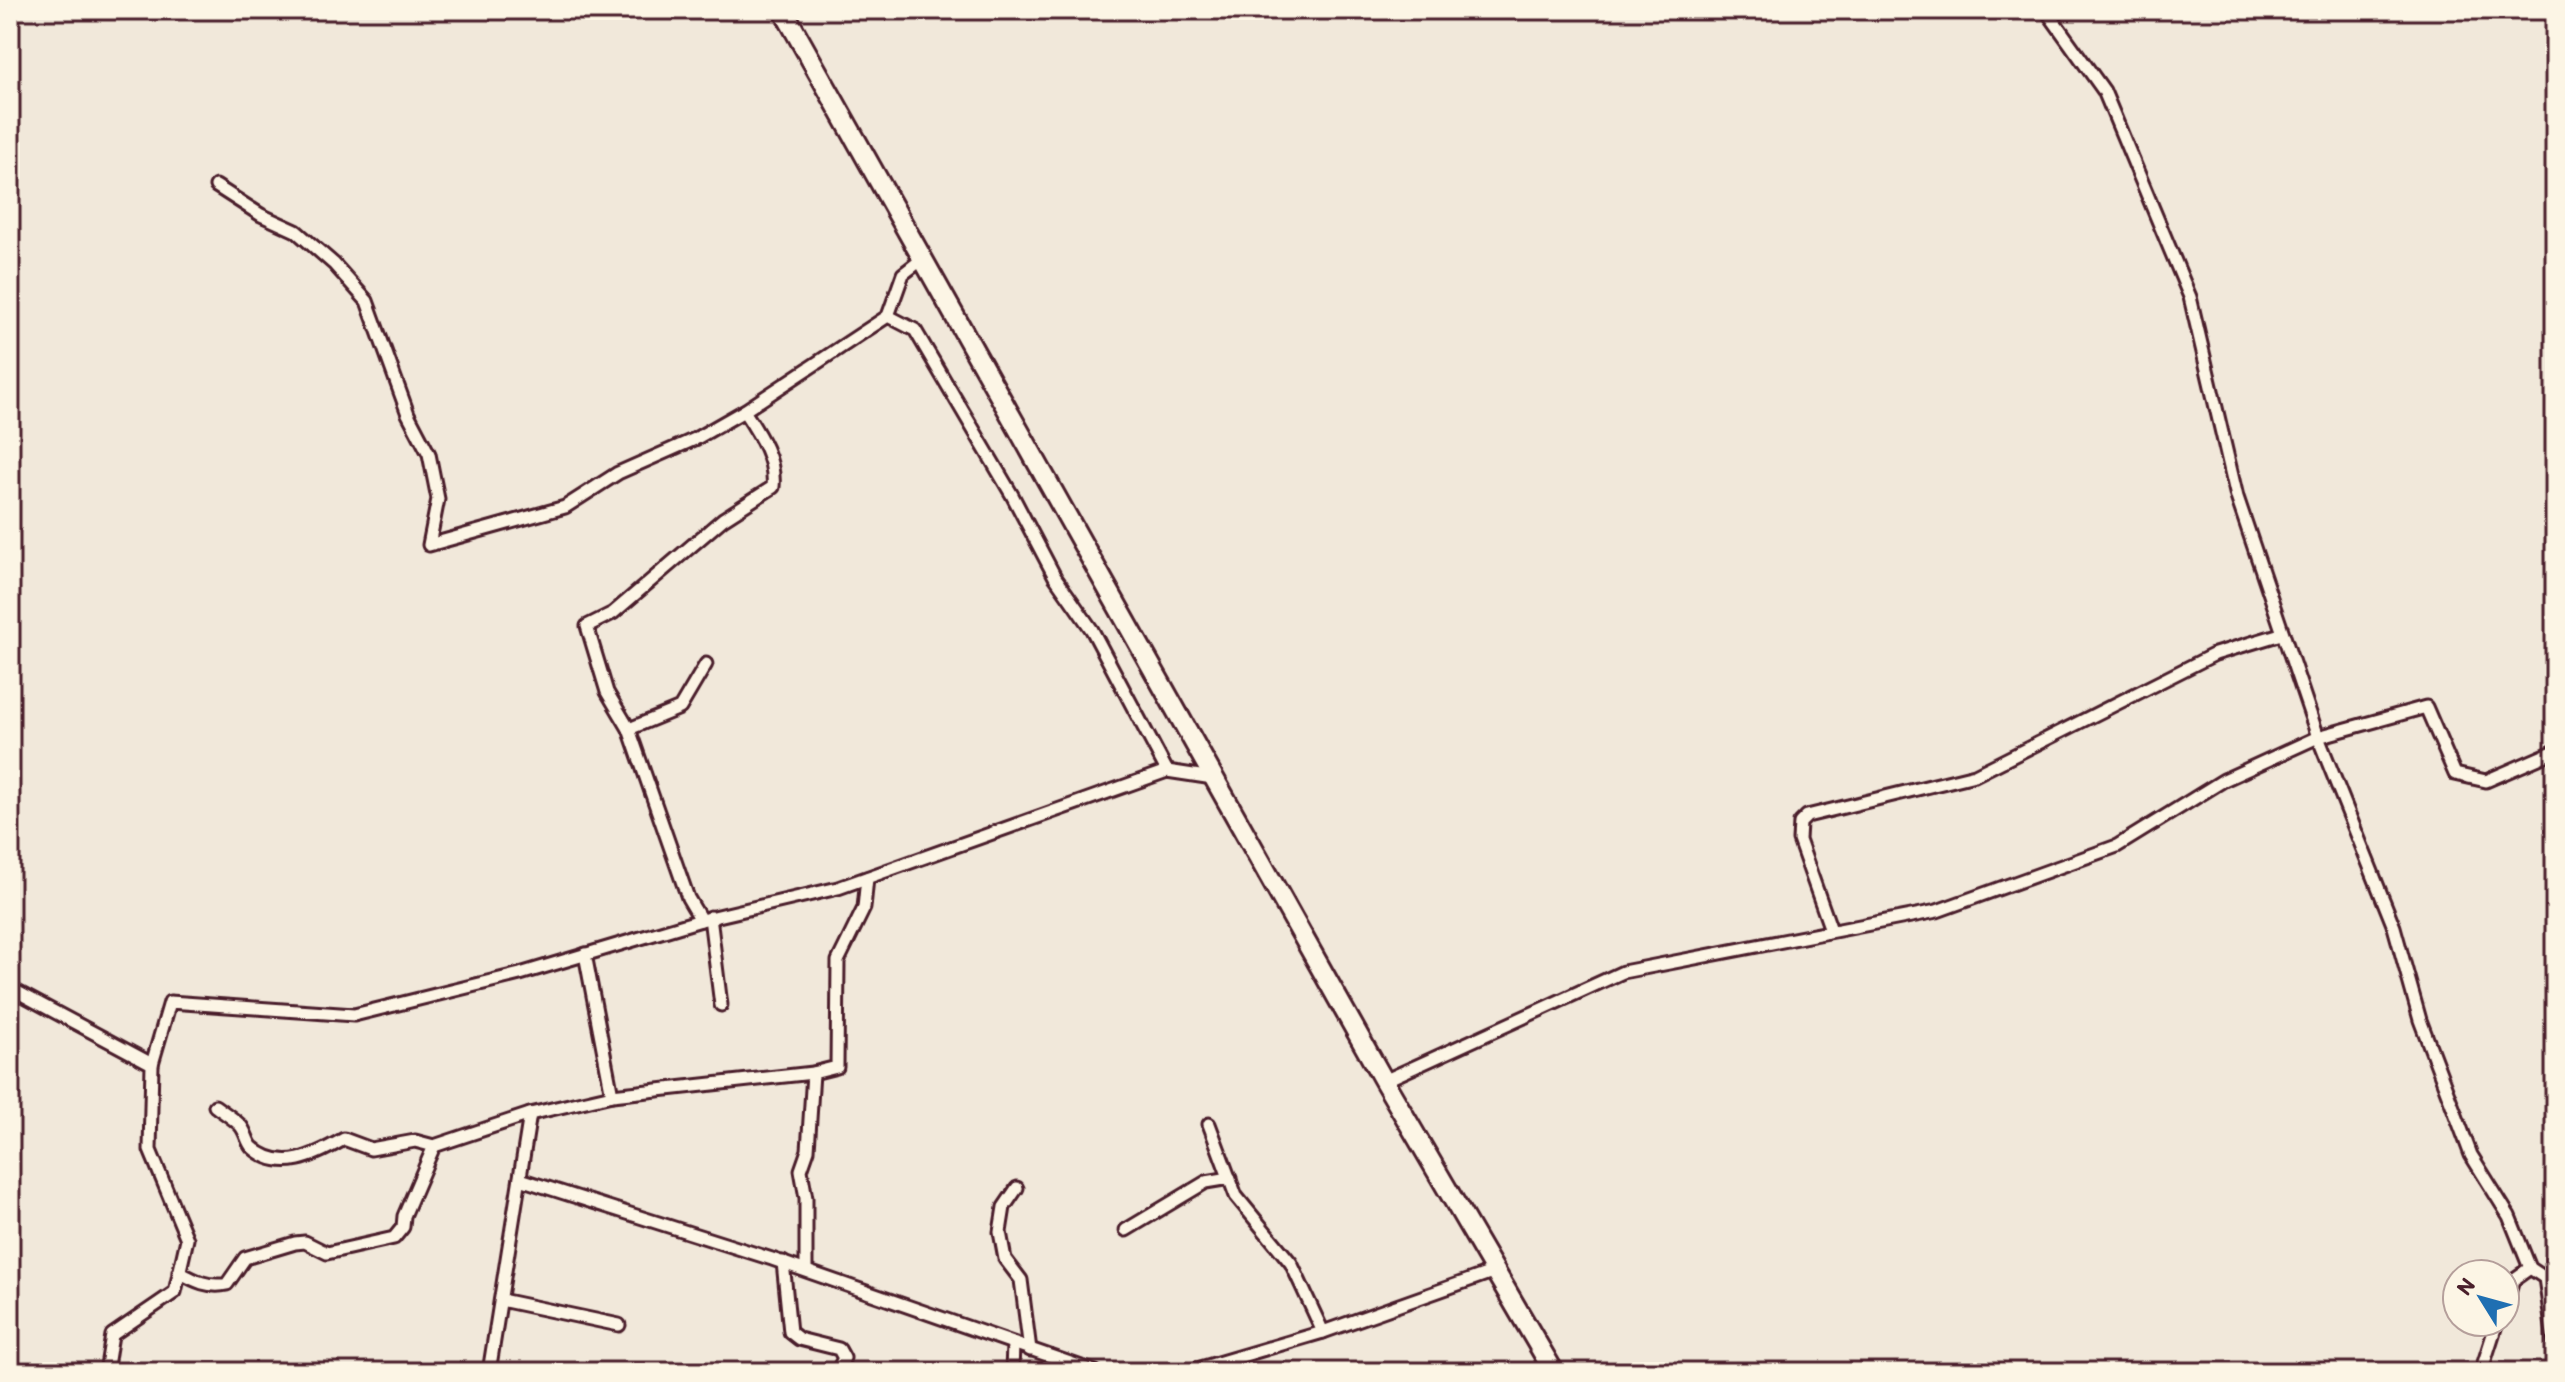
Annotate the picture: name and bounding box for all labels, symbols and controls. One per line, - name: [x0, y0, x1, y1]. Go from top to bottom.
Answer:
- north arrow: [2441, 1258, 2521, 1338]
- text: N: [2450, 1272, 2481, 1300]

